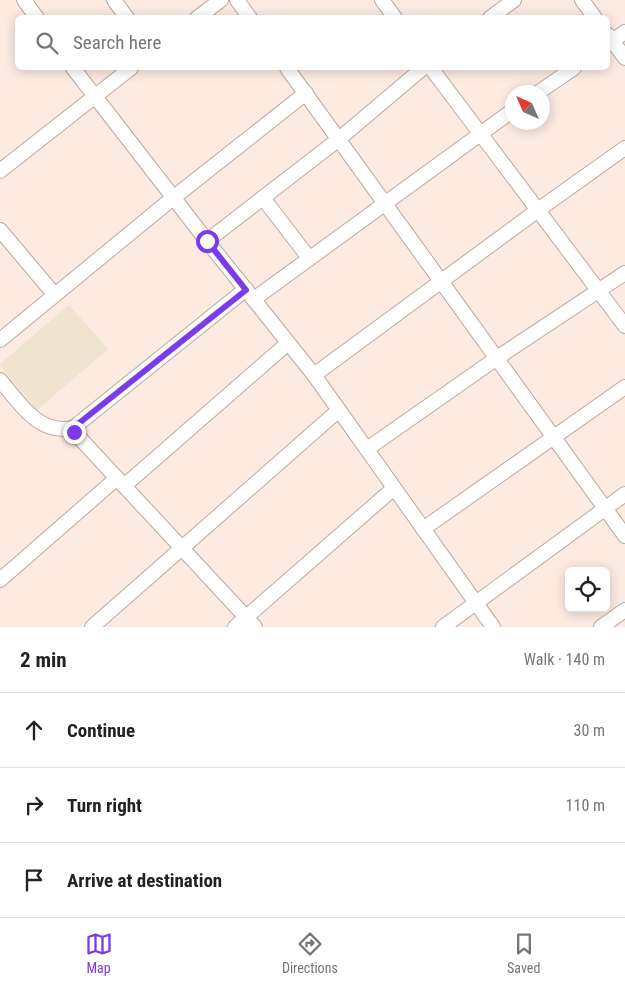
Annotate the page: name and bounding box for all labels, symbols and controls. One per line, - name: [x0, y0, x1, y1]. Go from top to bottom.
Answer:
- search box: [15, 15, 610, 70]
- icon: search: [33, 29, 61, 57]
- text: Search here: [73, 31, 161, 54]
- north arrow: [505, 85, 550, 130]
- route start: [196, 230, 219, 253]
- route end: [63, 421, 86, 444]
- map controls: [565, 567, 610, 612]
- button: locate: [565, 567, 610, 612]
- text: 2 min: [20, 648, 67, 672]
- text: Walk · 140 m: [524, 650, 605, 669]
- icon: ahead: [20, 716, 48, 744]
- text: Continue: [67, 719, 135, 742]
- text: 30 m: [573, 721, 605, 740]
- icon: right: [20, 791, 48, 819]
- text: Turn right: [67, 794, 142, 817]
- text: 110 m: [566, 796, 605, 815]
- icon: arrive: [20, 866, 48, 894]
- text: Arrive at destination: [67, 869, 222, 892]
- tab: Map: [85, 930, 113, 976]
- tab: Directions: [282, 930, 338, 976]
- tab: Saved: [507, 930, 540, 976]

